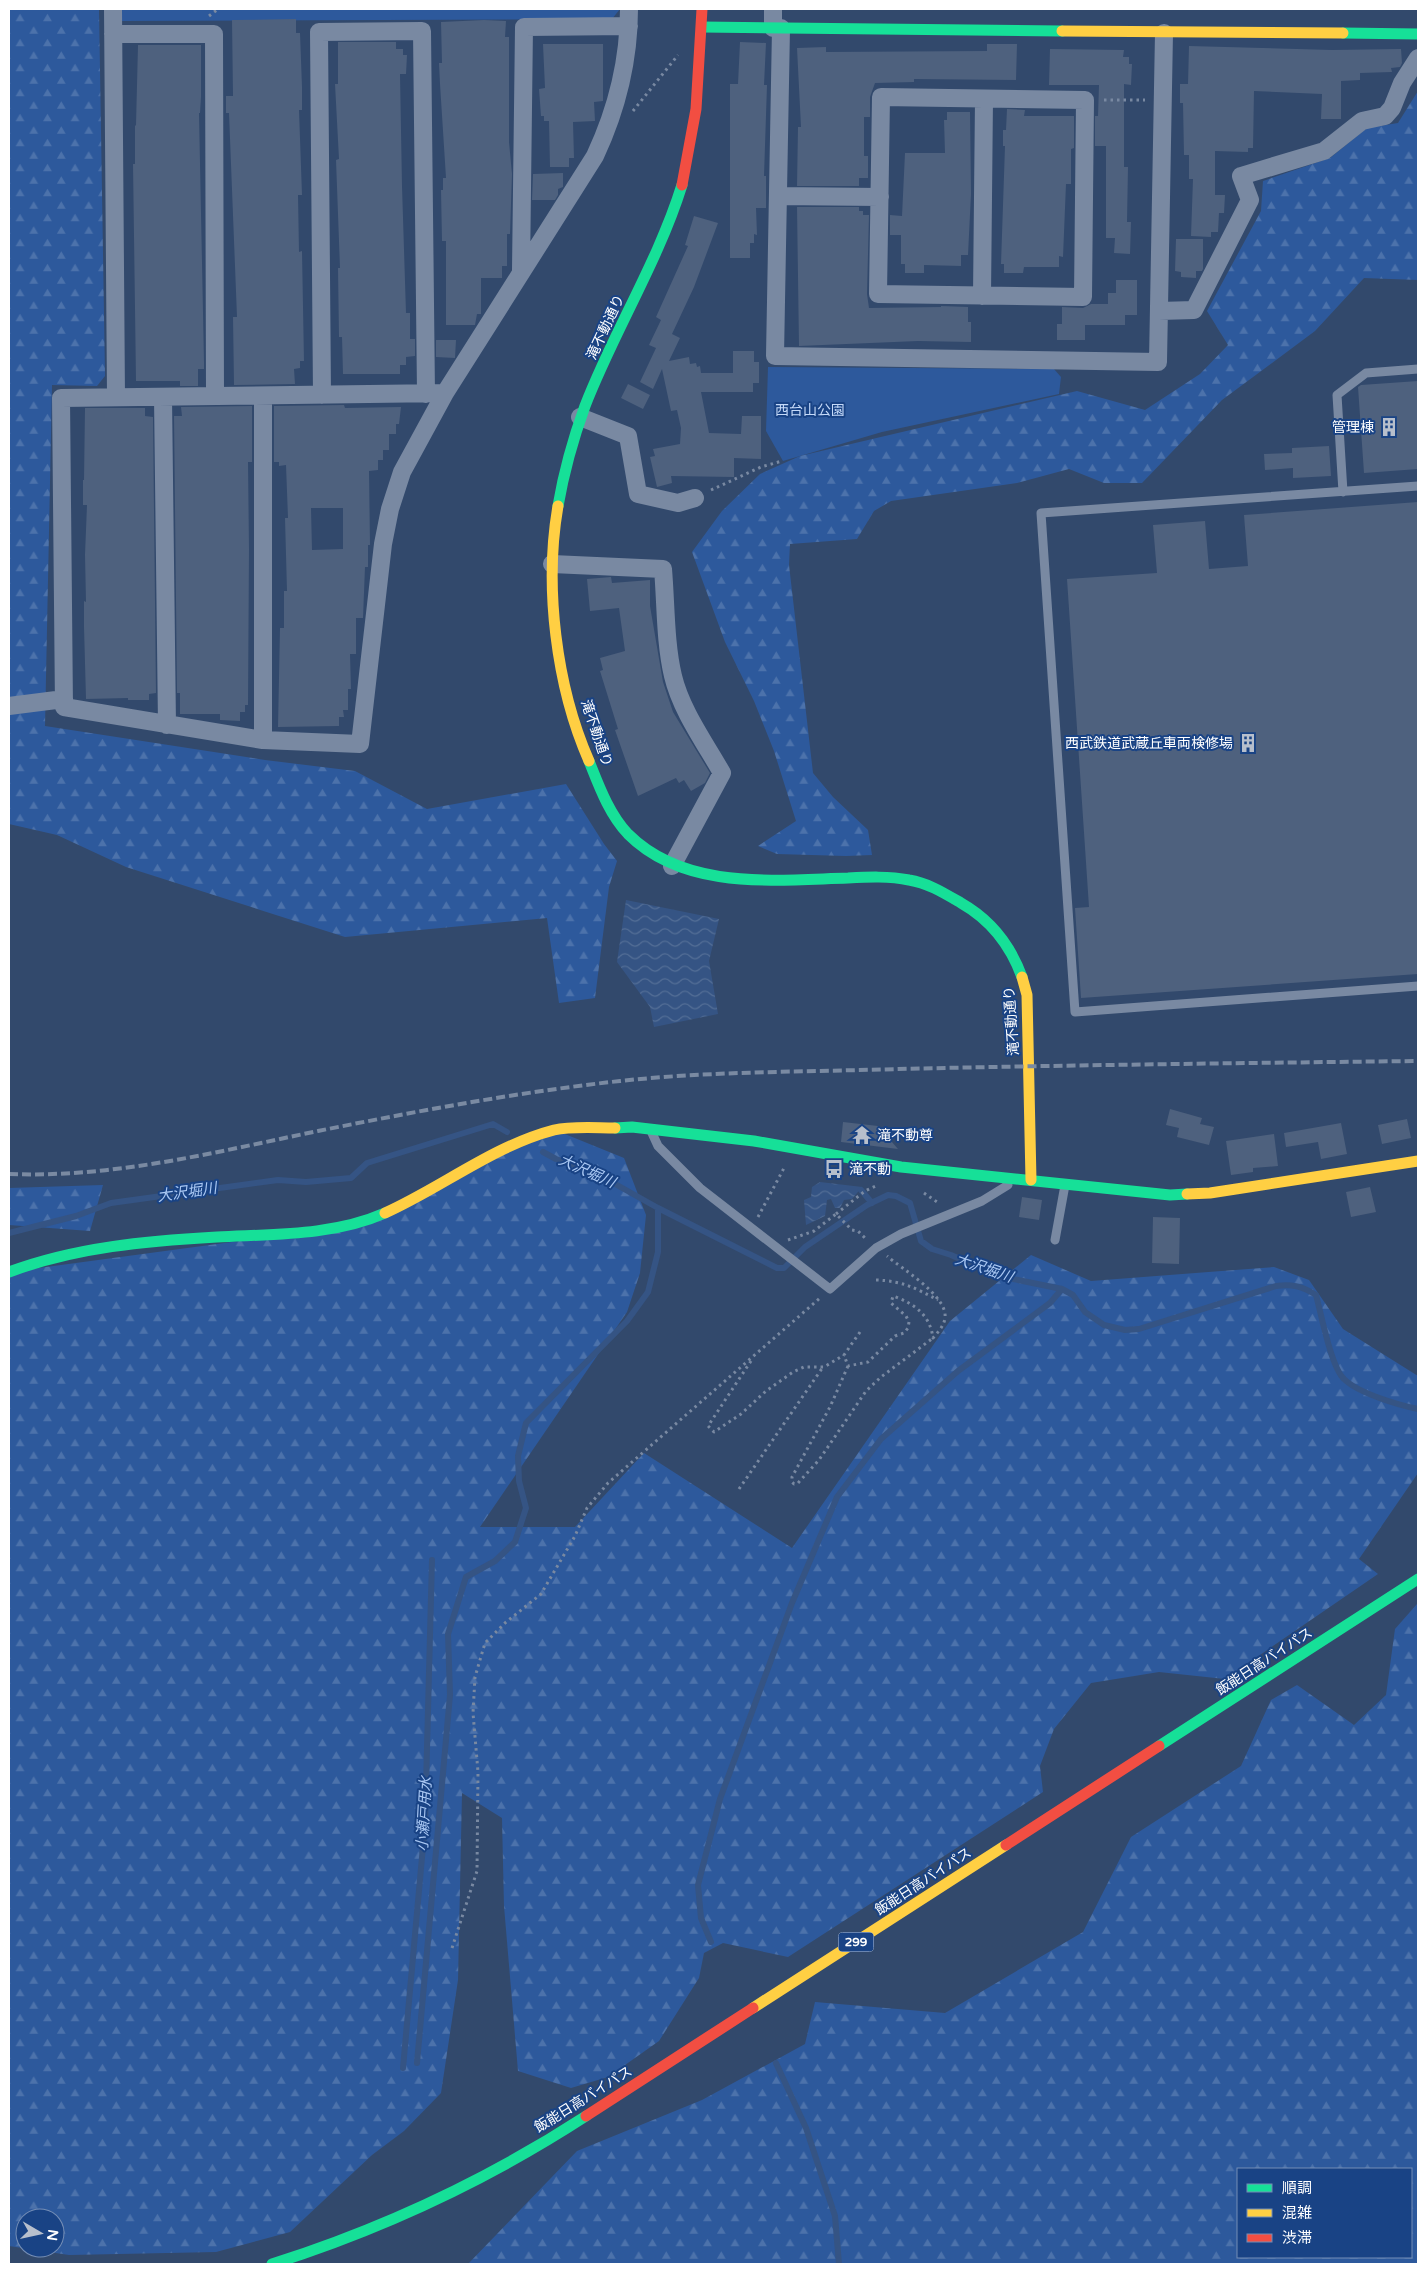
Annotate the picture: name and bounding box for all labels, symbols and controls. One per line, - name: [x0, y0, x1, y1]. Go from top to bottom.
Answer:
- street label: 滝不動通り: [583, 292, 628, 363]
- park label: 西台山公園: [775, 402, 845, 419]
- building icon: 管理棟: [1378, 416, 1400, 438]
- place label: 管理棟: [1332, 419, 1374, 436]
- street label: 滝不動通り: [577, 697, 616, 769]
- building icon: 西武鉄道武蔵丘車両検修場: [1237, 732, 1259, 754]
- place label: 西武鉄道武蔵丘車両検修場: [1065, 735, 1233, 752]
- street label: 滝不動通り: [1001, 985, 1022, 1056]
- temple icon: 滝不動尊: [851, 1124, 873, 1146]
- place label: 滝不動尊: [877, 1127, 933, 1144]
- water label: 大沢堀川: [556, 1151, 620, 1192]
- bus stop icon: 滝不動: [823, 1158, 845, 1180]
- place label: 滝不動: [849, 1161, 891, 1178]
- water label: 大沢堀川: [156, 1179, 220, 1205]
- water label: 大沢堀川: [953, 1250, 1017, 1287]
- street label: 飯能日高バイパス: [1213, 1624, 1316, 1699]
- water label: 小瀬戸用水: [413, 1774, 435, 1852]
- street label: 飯能日高バイパス: [872, 1844, 975, 1919]
- road number: 299: [838, 1932, 874, 1951]
- street label: 飯能日高バイパス: [531, 2063, 635, 2136]
- legend: [1237, 2168, 1412, 2258]
- text: 順調: [1282, 2179, 1312, 2197]
- text: 混雑: [1282, 2204, 1312, 2222]
- north arrow: [15, 2208, 65, 2258]
- text: N: [43, 2228, 62, 2242]
- text: 渋滞: [1282, 2229, 1312, 2247]

